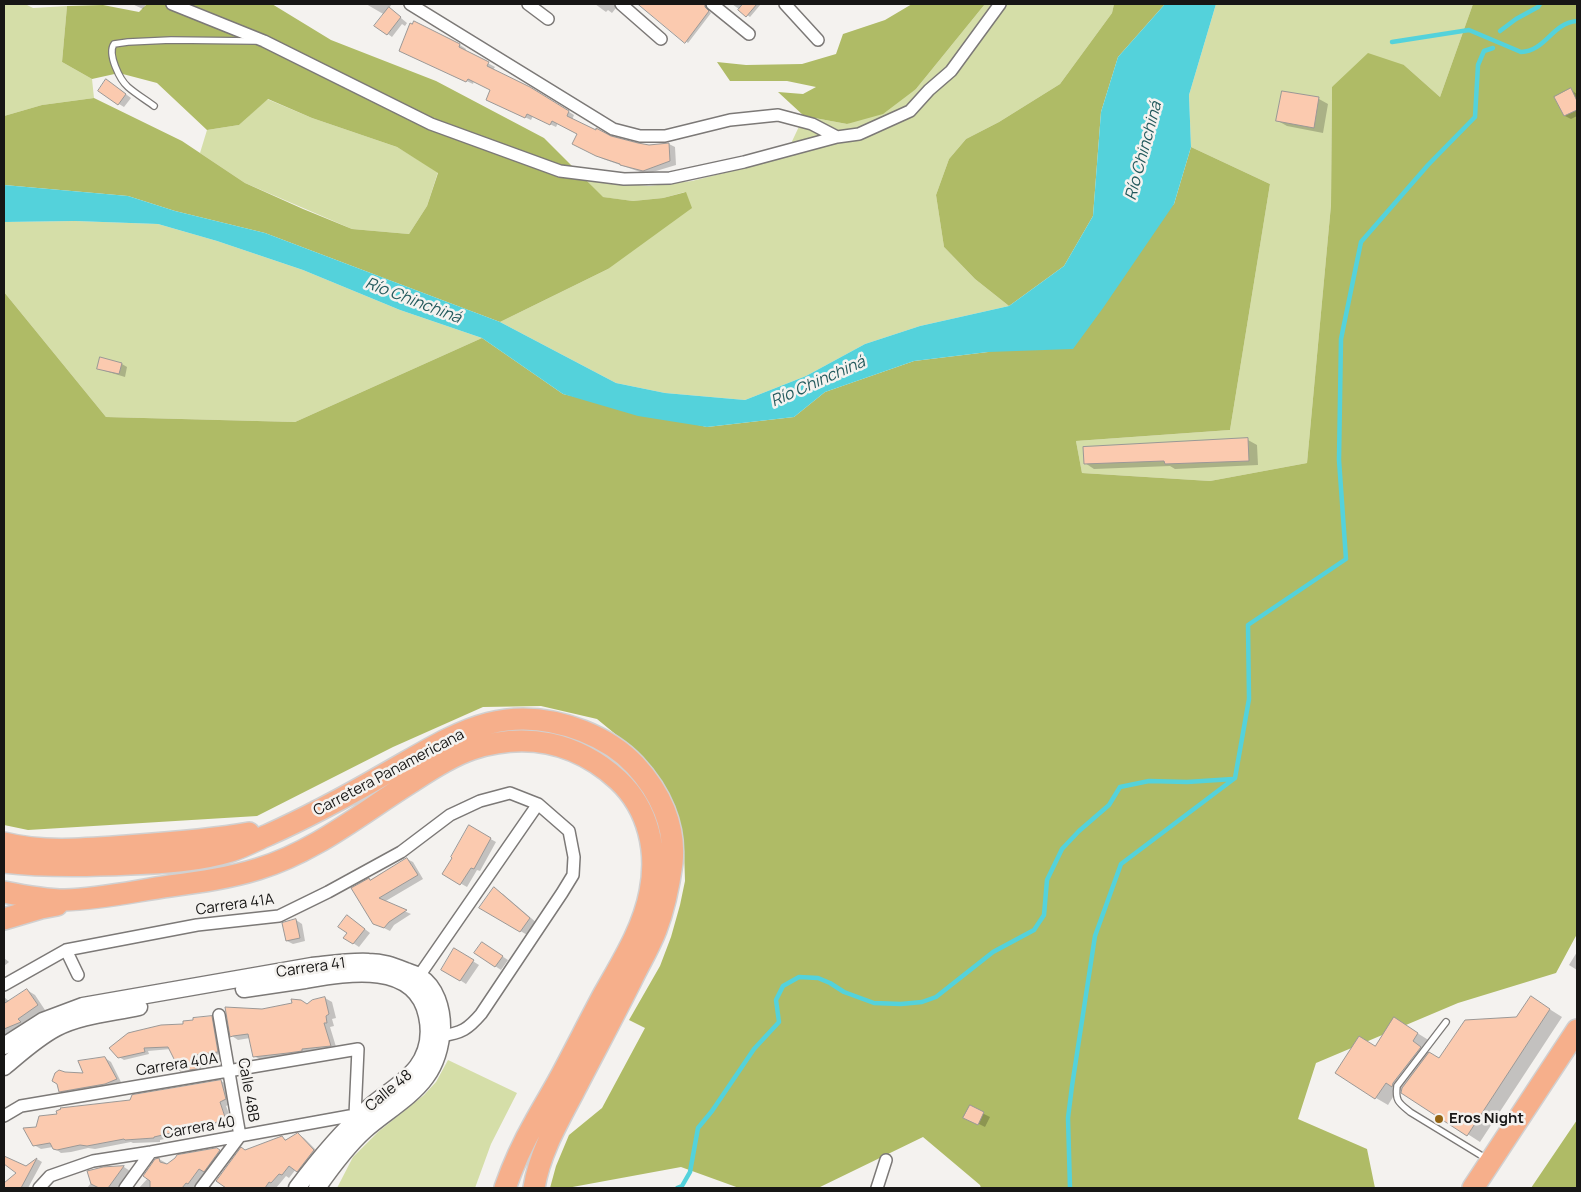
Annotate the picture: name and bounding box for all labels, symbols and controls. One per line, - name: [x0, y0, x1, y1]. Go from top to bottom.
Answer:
- water label: Río Chinchiná: [1122, 100, 1166, 202]
- water label: Río Chinchiná: [362, 274, 464, 328]
- water label: Río Chinchiná: [768, 353, 868, 411]
- street label: Carretera Panamericana: [311, 726, 467, 820]
- street label: Carrera 41A: [195, 891, 275, 919]
- street label: Carrera 41: [275, 954, 347, 982]
- street label: Carrera 40A: [135, 1050, 219, 1080]
- street label: Calle 48B: [234, 1057, 262, 1123]
- street label: Calle 48: [362, 1066, 416, 1116]
- place label: Eros Night: [1449, 1110, 1524, 1128]
- street label: Carrera 40: [162, 1113, 236, 1143]
- marker: Eros Night: [1433, 1113, 1445, 1125]

